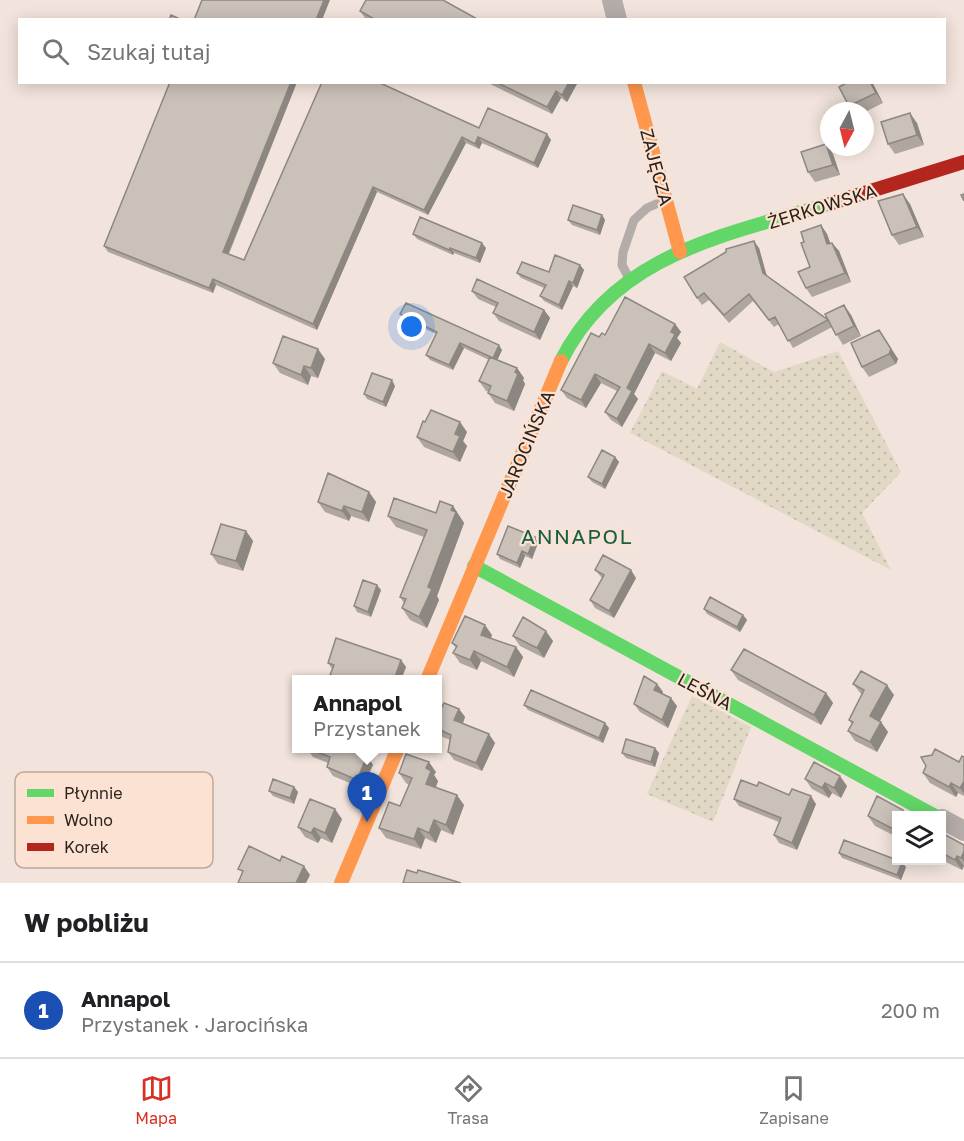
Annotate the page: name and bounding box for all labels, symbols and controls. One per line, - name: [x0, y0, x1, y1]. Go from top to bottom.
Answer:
- search box: [18, 18, 946, 84]
- icon: search: [39, 35, 72, 68]
- text: Szukaj tutaj: [87, 38, 211, 65]
- north arrow: [820, 102, 874, 156]
- street label: ZAJĘCZA: [636, 126, 678, 208]
- street label: ŻERKOWSKA: [765, 179, 879, 233]
- your location: [397, 312, 426, 341]
- street label: JAROCIŃSKA: [493, 387, 559, 501]
- district label: ANNAPOL: [521, 523, 633, 549]
- street label: LEŚNA: [674, 668, 736, 714]
- popup: [292, 675, 442, 753]
- text: Annapol: [313, 689, 402, 716]
- text: Przystanek: [313, 716, 421, 740]
- legend: [15, 772, 213, 868]
- pin: 1: [348, 772, 386, 822]
- text: Płynnie: [64, 783, 122, 803]
- text: Wolno: [64, 810, 113, 830]
- map controls: [892, 811, 946, 865]
- button: layers: [892, 811, 946, 865]
- text: Korek: [64, 837, 109, 857]
- text: W pobliżu: [24, 907, 149, 938]
- text: Annapol: [81, 985, 170, 1012]
- text: 1: [38, 998, 49, 1022]
- text: 200 m: [881, 998, 940, 1022]
- text: Przystanek · Jarocińska: [81, 1012, 308, 1036]
- tab: Mapa: [135, 1072, 177, 1128]
- tab: Trasa: [448, 1072, 489, 1128]
- tab: Zapisane: [759, 1072, 829, 1128]

